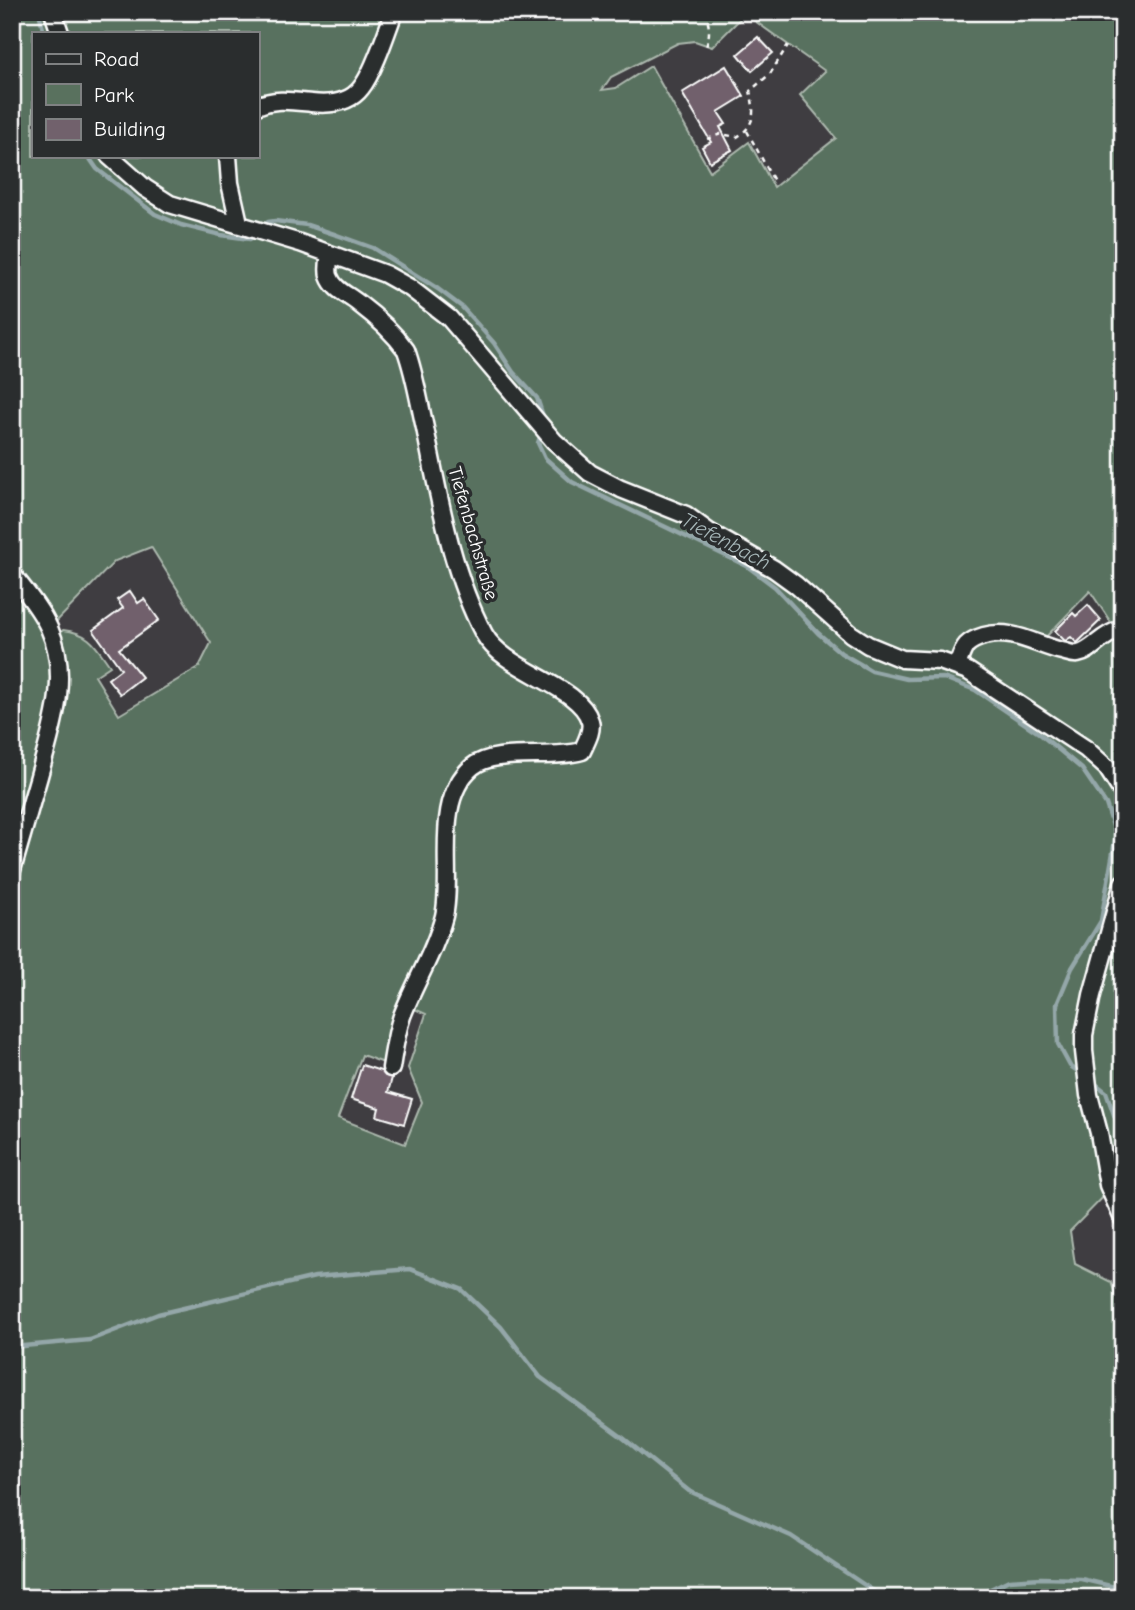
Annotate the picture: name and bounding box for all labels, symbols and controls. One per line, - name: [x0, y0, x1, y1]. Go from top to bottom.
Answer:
- legend: [32, 32, 259, 158]
- text: Road: [94, 47, 139, 71]
- text: Park: [94, 83, 134, 107]
- text: Building: [94, 117, 166, 141]
- street label: Tiefenbachstraße: [443, 464, 503, 603]
- water label: Tiefenbach: [677, 508, 775, 574]

